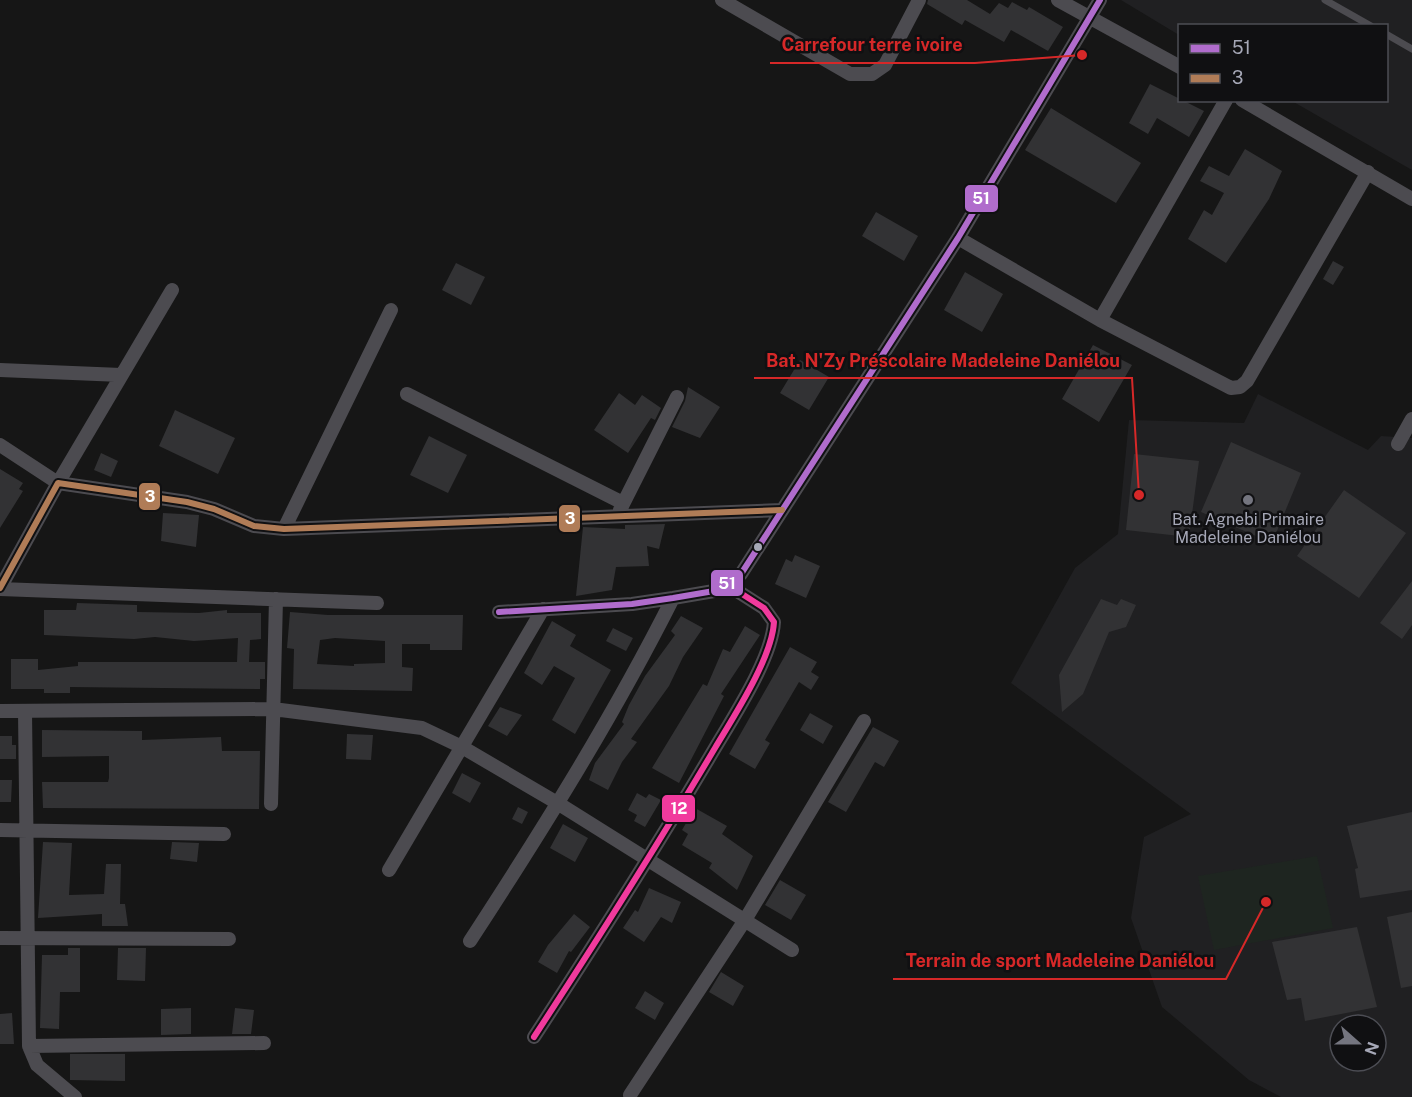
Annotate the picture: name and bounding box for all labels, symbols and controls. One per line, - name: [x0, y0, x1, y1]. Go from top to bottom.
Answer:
- legend: [1178, 24, 1388, 102]
- callout: Carrefour terre ivoire: [770, 27, 975, 63]
- text: Carrefour terre ivoire: [781, 34, 963, 55]
- text: 51: [1232, 37, 1251, 58]
- text: 3: [1232, 67, 1243, 88]
- line badge: 51: [964, 184, 999, 213]
- text: 51: [972, 189, 990, 208]
- callout: Bat. N'Zy Préscolaire Madeleine Daniélou: [754, 342, 1132, 378]
- text: Bat. N'Zy Préscolaire Madeleine Daniélou: [766, 350, 1120, 371]
- line badge: 3: [138, 482, 161, 511]
- text: 3: [145, 487, 155, 506]
- marker: Bat. Agnebi Primaire Madeleine Daniélou: [1241, 493, 1255, 507]
- line badge: 3: [558, 504, 581, 533]
- text: 3: [565, 509, 575, 528]
- place label: Bat. Agnebi Primaire Madeleine Daniélou: [1172, 510, 1324, 547]
- unlabelled marker: [752, 541, 764, 553]
- line badge: 51: [710, 569, 744, 597]
- text: 51: [718, 574, 736, 593]
- line badge: 12: [661, 794, 696, 823]
- text: 12: [670, 799, 688, 818]
- callout: Terrain de sport Madeleine Daniélou: [893, 943, 1226, 979]
- text: Terrain de sport Madeleine Daniélou: [906, 950, 1214, 971]
- north arrow: [1328, 1013, 1388, 1073]
- text: N: [1360, 1039, 1383, 1057]

